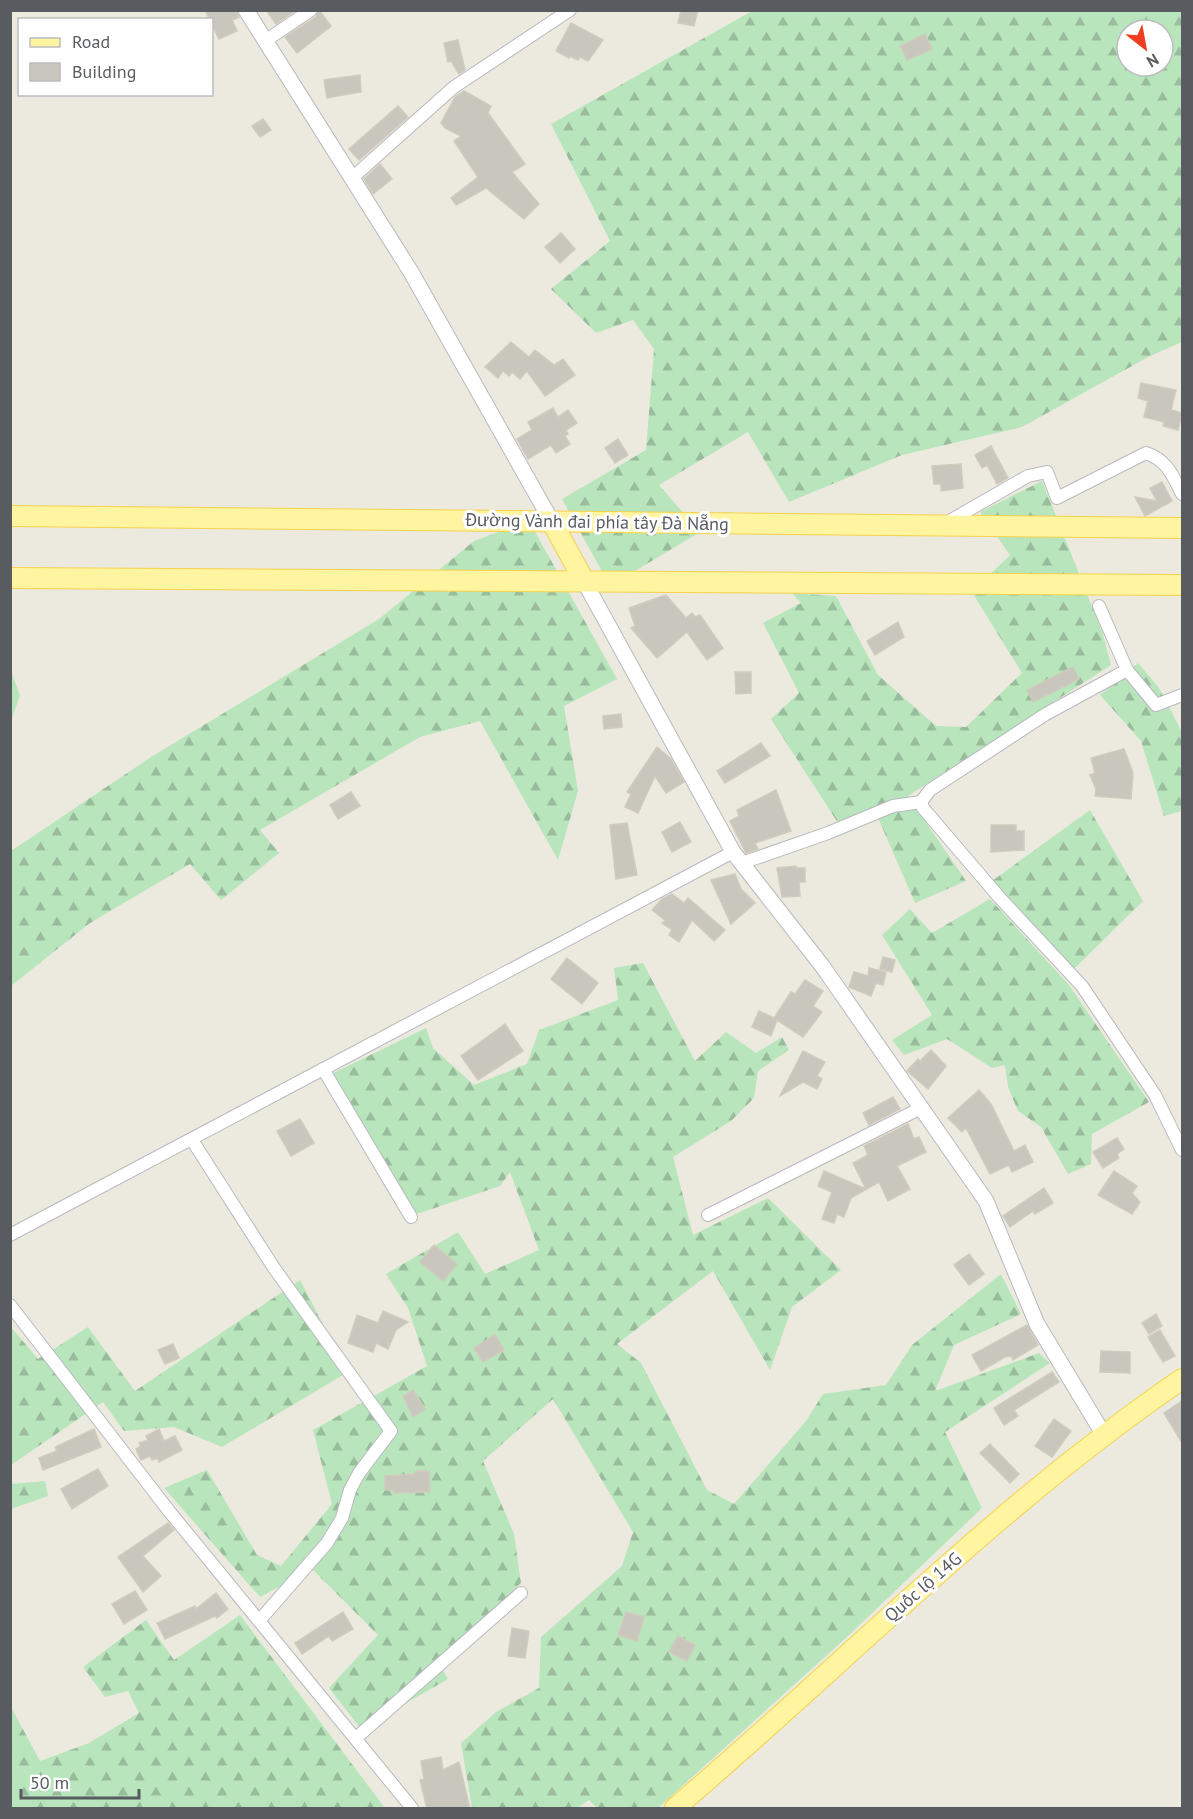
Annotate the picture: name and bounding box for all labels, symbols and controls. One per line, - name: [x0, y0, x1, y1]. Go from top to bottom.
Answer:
- legend: [18, 18, 213, 96]
- north arrow: [1115, 18, 1175, 78]
- text: Road: [72, 30, 110, 53]
- text: N: [1143, 50, 1162, 72]
- text: Building: [72, 60, 136, 83]
- street label: Đường Vành đai phía tây Đà Nẵng: [464, 508, 729, 535]
- street label: Quốc lộ 14G: [879, 1547, 966, 1626]
- scale bar: [21, 1762, 140, 1800]
- text: 50 m: [30, 1771, 69, 1794]

